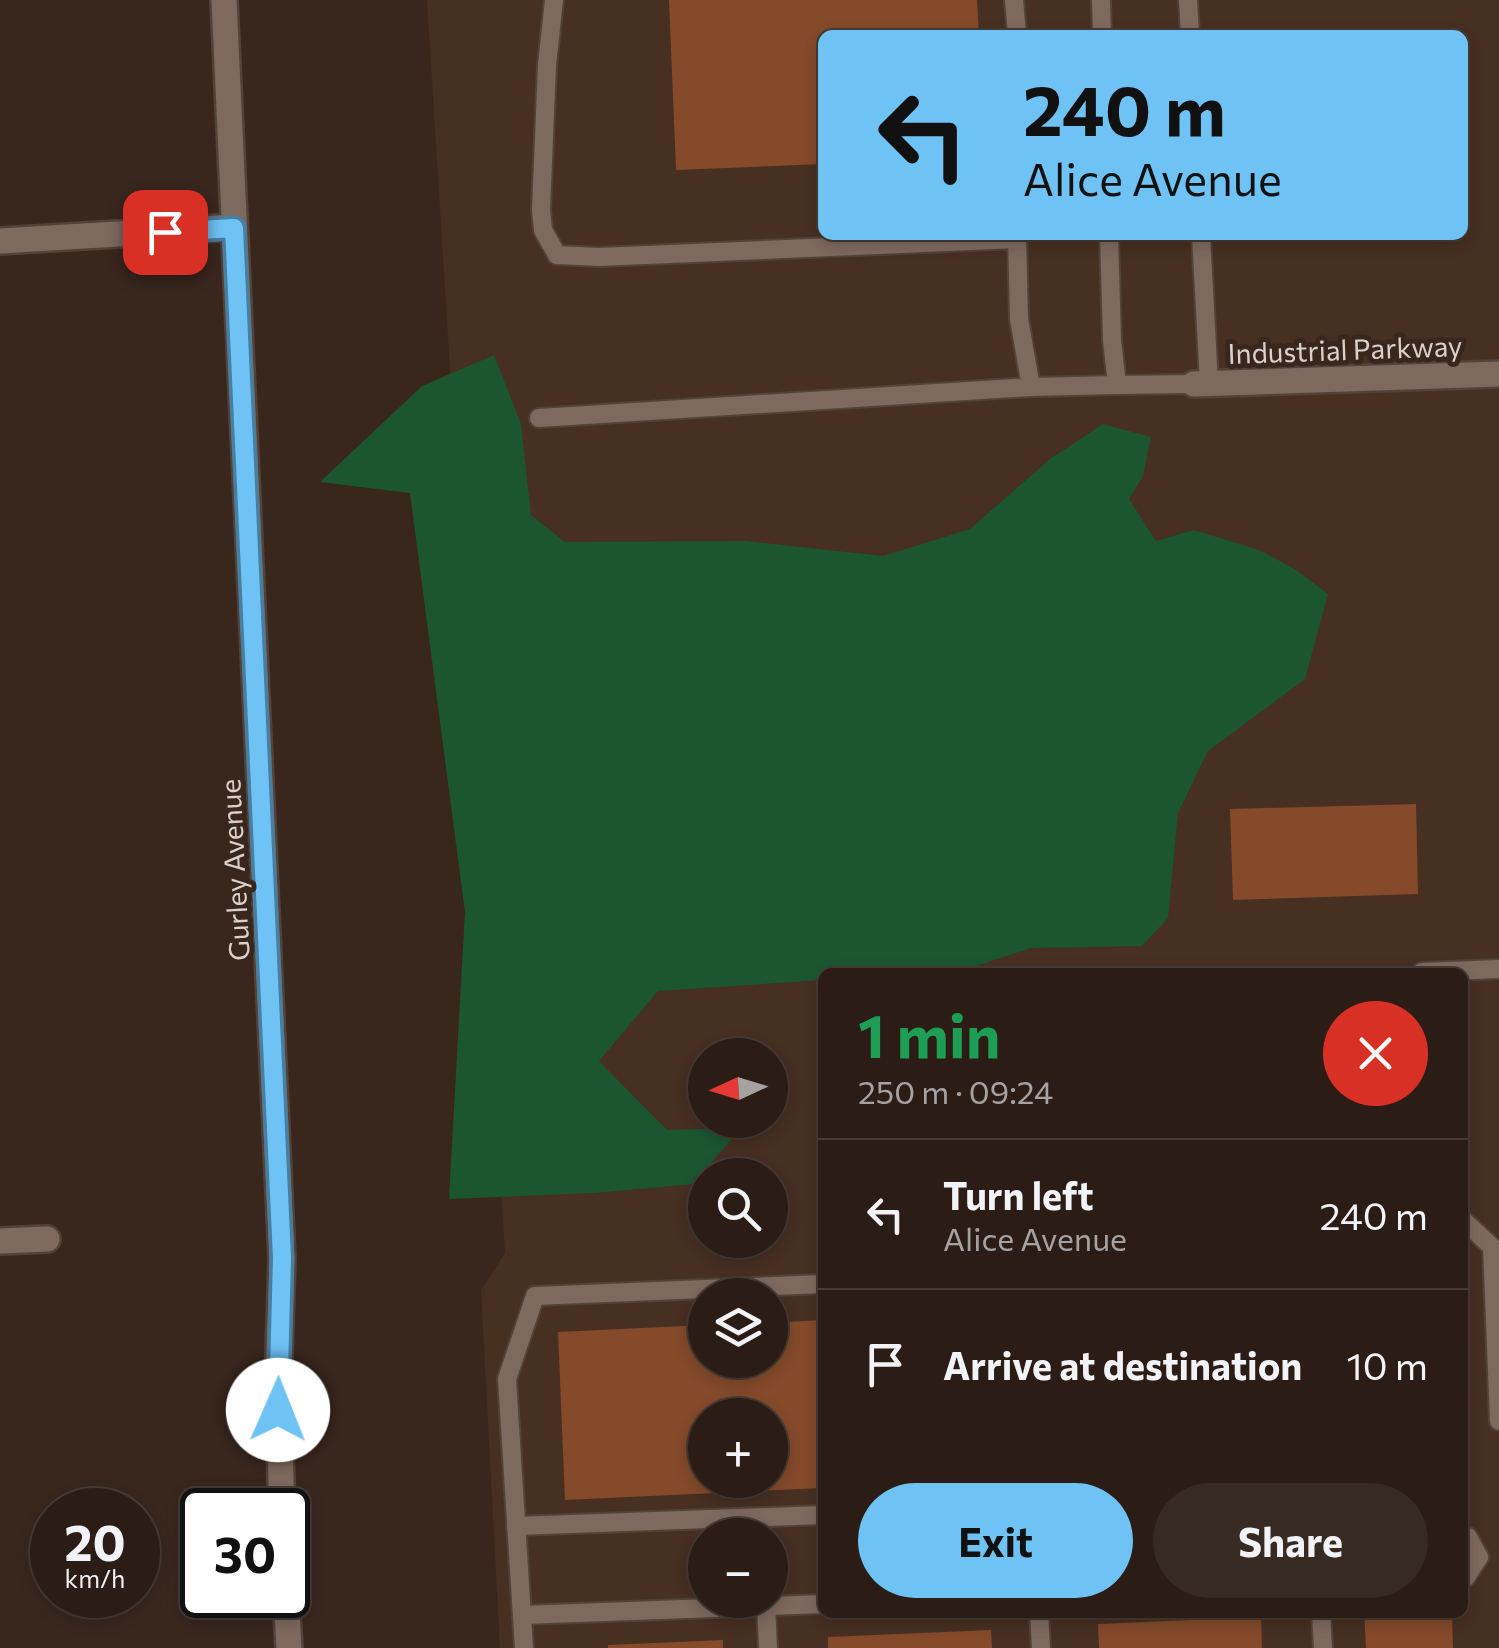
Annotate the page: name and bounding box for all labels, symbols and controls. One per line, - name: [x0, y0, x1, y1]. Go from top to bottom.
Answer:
- text: 240 m: [1023, 65, 1226, 150]
- icon: left: [858, 70, 988, 200]
- text: Alice Avenue: [1023, 150, 1282, 205]
- pin: [123, 190, 208, 275]
- icon: arrive: [138, 205, 193, 260]
- street label: Industrial Parkway: [1227, 328, 1463, 370]
- street label: Gurley Avenue: [212, 778, 256, 962]
- text: 1 min: [858, 997, 1000, 1070]
- button: close: [1323, 1001, 1428, 1106]
- north arrow: [688, 1038, 788, 1138]
- map controls: [688, 1038, 788, 1618]
- text: 250 m · 09:24: [858, 1071, 1053, 1111]
- button: search: [688, 1158, 788, 1258]
- text: Turn left: [943, 1171, 1094, 1218]
- icon: left: [858, 1187, 913, 1242]
- text: 240 m: [1320, 1191, 1428, 1238]
- text: Alice Avenue: [943, 1218, 1127, 1258]
- button: layers: [688, 1278, 788, 1378]
- icon: arrive: [858, 1337, 913, 1392]
- text: Arrive at destination: [943, 1341, 1302, 1388]
- text: 10 m: [1347, 1341, 1428, 1388]
- position arrow: [226, 1358, 330, 1462]
- button: +: [688, 1398, 788, 1498]
- button: Exit: [858, 1483, 1133, 1598]
- button: Share: [1153, 1483, 1428, 1598]
- speed limit sign: 30: [180, 1488, 310, 1618]
- text: 20: [64, 1510, 126, 1571]
- button: −: [688, 1518, 788, 1618]
- text: km/h: [65, 1563, 125, 1593]

